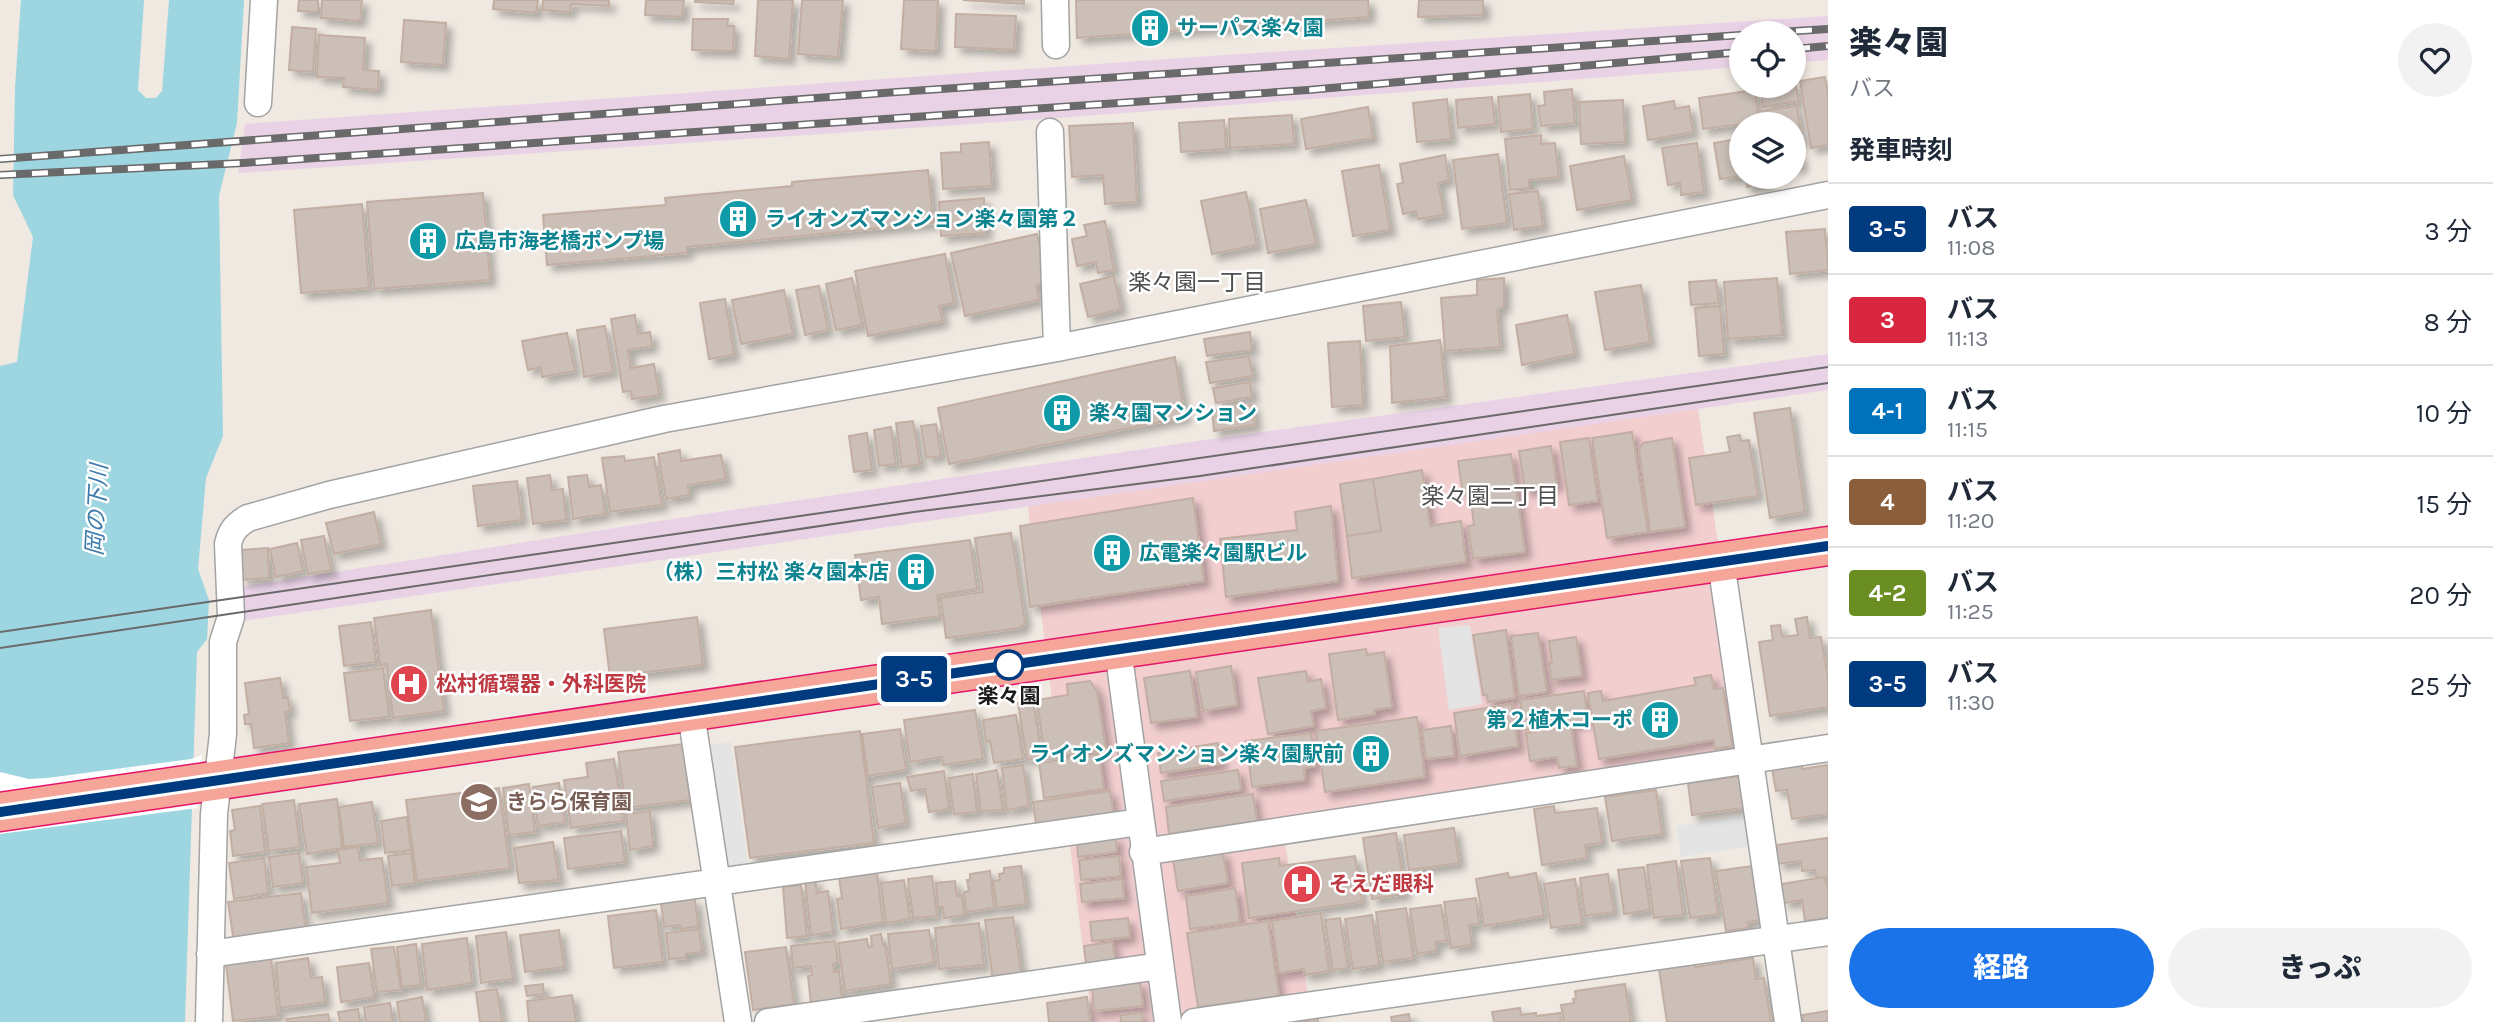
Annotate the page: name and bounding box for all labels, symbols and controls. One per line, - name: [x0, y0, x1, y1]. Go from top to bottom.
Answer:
- building icon: サーパス楽々園: [1129, 7, 1171, 49]
- place label: サーパス楽々園: [1177, 16, 1324, 40]
- map controls: [1729, 21, 1806, 189]
- button: locate: [1729, 21, 1806, 98]
- button: heart: [2398, 23, 2472, 97]
- text: 楽々園: [1849, 24, 1948, 62]
- text: バス: [1849, 75, 1895, 102]
- button: layers: [1729, 112, 1806, 189]
- text: 発車時刻: [1849, 135, 1953, 166]
- building icon: ライオンズマンション楽々園第２: [717, 198, 759, 240]
- text: バス: [1947, 203, 1999, 234]
- place label: ライオンズマンション楽々園第２: [765, 207, 1080, 231]
- text: 3-5: [1869, 215, 1906, 243]
- text: 3 分: [2424, 216, 2472, 247]
- building icon: 広島市海老橋ポンプ場: [407, 220, 449, 262]
- place label: 広島市海老橋ポンプ場: [455, 229, 664, 253]
- text: 11:08: [1947, 234, 1995, 261]
- district label: 楽々園一丁目: [1128, 269, 1266, 296]
- text: バス: [1947, 294, 1999, 325]
- text: 3: [1880, 306, 1895, 334]
- text: 8 分: [2424, 307, 2472, 338]
- text: 11:13: [1947, 325, 1989, 352]
- text: バス: [1947, 385, 1999, 416]
- building icon: 楽々園マンション: [1041, 392, 1083, 434]
- text: 4-1: [1872, 397, 1903, 425]
- text: 10 分: [2416, 398, 2472, 429]
- place label: 楽々園マンション: [1089, 401, 1257, 425]
- text: 11:15: [1947, 416, 1988, 443]
- water label: 岡の下川: [81, 460, 113, 557]
- text: バス: [1947, 476, 1999, 507]
- district label: 楽々園二丁目: [1421, 483, 1559, 510]
- text: 4: [1880, 488, 1895, 516]
- text: 15 分: [2417, 489, 2472, 520]
- text: 11:20: [1947, 507, 1994, 534]
- building icon: 広電楽々園駅ビル: [1091, 532, 1133, 574]
- place label: 広電楽々園駅ビル: [1139, 541, 1307, 565]
- building icon: （株）三村松 楽々園本店: [895, 551, 937, 593]
- place label: （株）三村松 楽々園本店: [653, 560, 889, 584]
- text: バス: [1947, 567, 1999, 598]
- text: 4-2: [1869, 579, 1906, 607]
- text: 20 分: [2409, 580, 2472, 611]
- text: 11:25: [1947, 598, 1994, 625]
- marker: 楽々園: [994, 650, 1024, 680]
- line badge: 3-5: [874, 656, 954, 702]
- text: バス: [1947, 658, 1999, 689]
- hospital icon: 松村循環器・外科医院: [388, 663, 430, 705]
- text: 3-5: [895, 665, 933, 693]
- text: 3-5: [1869, 670, 1906, 698]
- text: 25 分: [2410, 671, 2472, 702]
- place label: 松村循環器・外科医院: [436, 672, 646, 696]
- place label: 楽々園: [978, 684, 1041, 708]
- text: 11:30: [1947, 689, 1995, 716]
- building icon: 第２植木コーポ: [1639, 699, 1681, 741]
- place label: 第２植木コーポ: [1486, 708, 1633, 732]
- building icon: ライオンズマンション楽々園駅前: [1350, 733, 1392, 775]
- place label: ライオンズマンション楽々園駅前: [1029, 742, 1344, 766]
- school or university icon: きらら保育園: [458, 781, 500, 823]
- place label: きらら保育園: [506, 790, 632, 814]
- hospital icon: そえだ眼科: [1281, 863, 1323, 905]
- place label: そえだ眼科: [1329, 872, 1434, 896]
- button: 経路: [1849, 928, 2154, 1008]
- button: きっぷ: [2168, 928, 2472, 1008]

